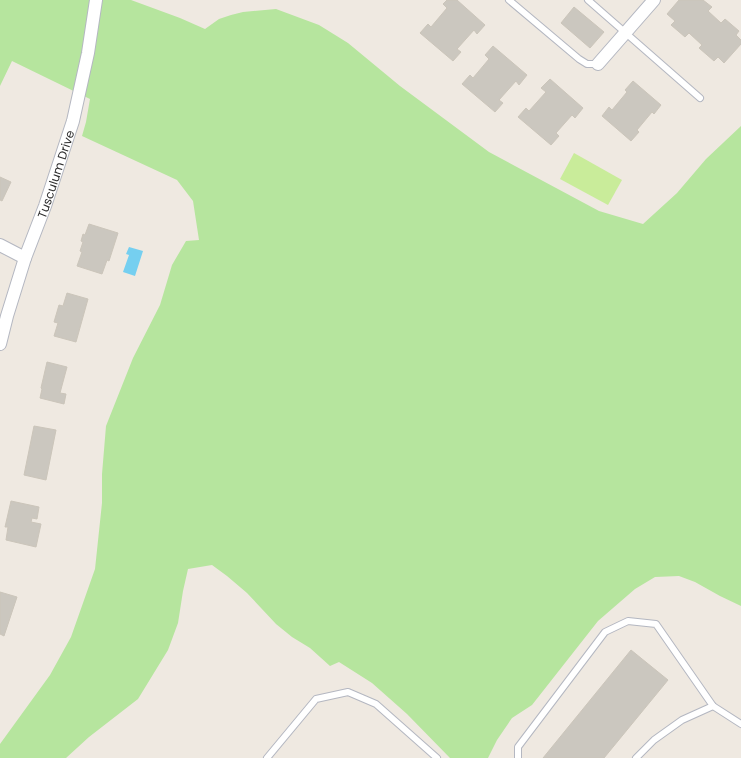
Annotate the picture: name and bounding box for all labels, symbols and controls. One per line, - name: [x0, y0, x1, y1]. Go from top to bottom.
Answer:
- street label: Tusculum Drive: [33, 128, 78, 220]

